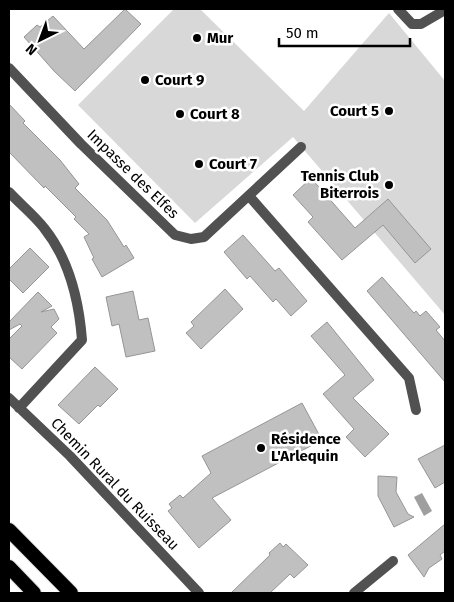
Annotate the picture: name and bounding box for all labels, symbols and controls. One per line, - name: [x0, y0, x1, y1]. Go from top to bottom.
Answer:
- north arrow: [15, 15, 65, 65]
- scale bar: [279, 15, 410, 47]
- text: 50 m: [286, 24, 319, 42]
- place label: Mur: [207, 29, 234, 47]
- marker: Mur: [191, 32, 203, 44]
- text: N: [22, 40, 41, 59]
- place label: Court 9: [155, 71, 204, 89]
- marker: Court 9: [139, 74, 151, 86]
- place label: Court 5: [330, 102, 379, 120]
- place label: Court 8: [190, 105, 240, 123]
- marker: Court 5: [383, 105, 395, 117]
- marker: Court 8: [174, 108, 186, 120]
- street label: Impasse des Elfes: [83, 126, 183, 222]
- place label: Court 7: [209, 155, 257, 173]
- marker: Court 7: [193, 158, 205, 170]
- place label: Tennis Club Biterrois: [301, 167, 379, 202]
- marker: Tennis Club Biterrois: [383, 179, 395, 191]
- street label: Chemin Rural du Ruisseau: [47, 414, 183, 554]
- place label: Résidence L'Arlequin: [271, 430, 341, 465]
- marker: Résidence L'Arlequin: [255, 442, 267, 454]

